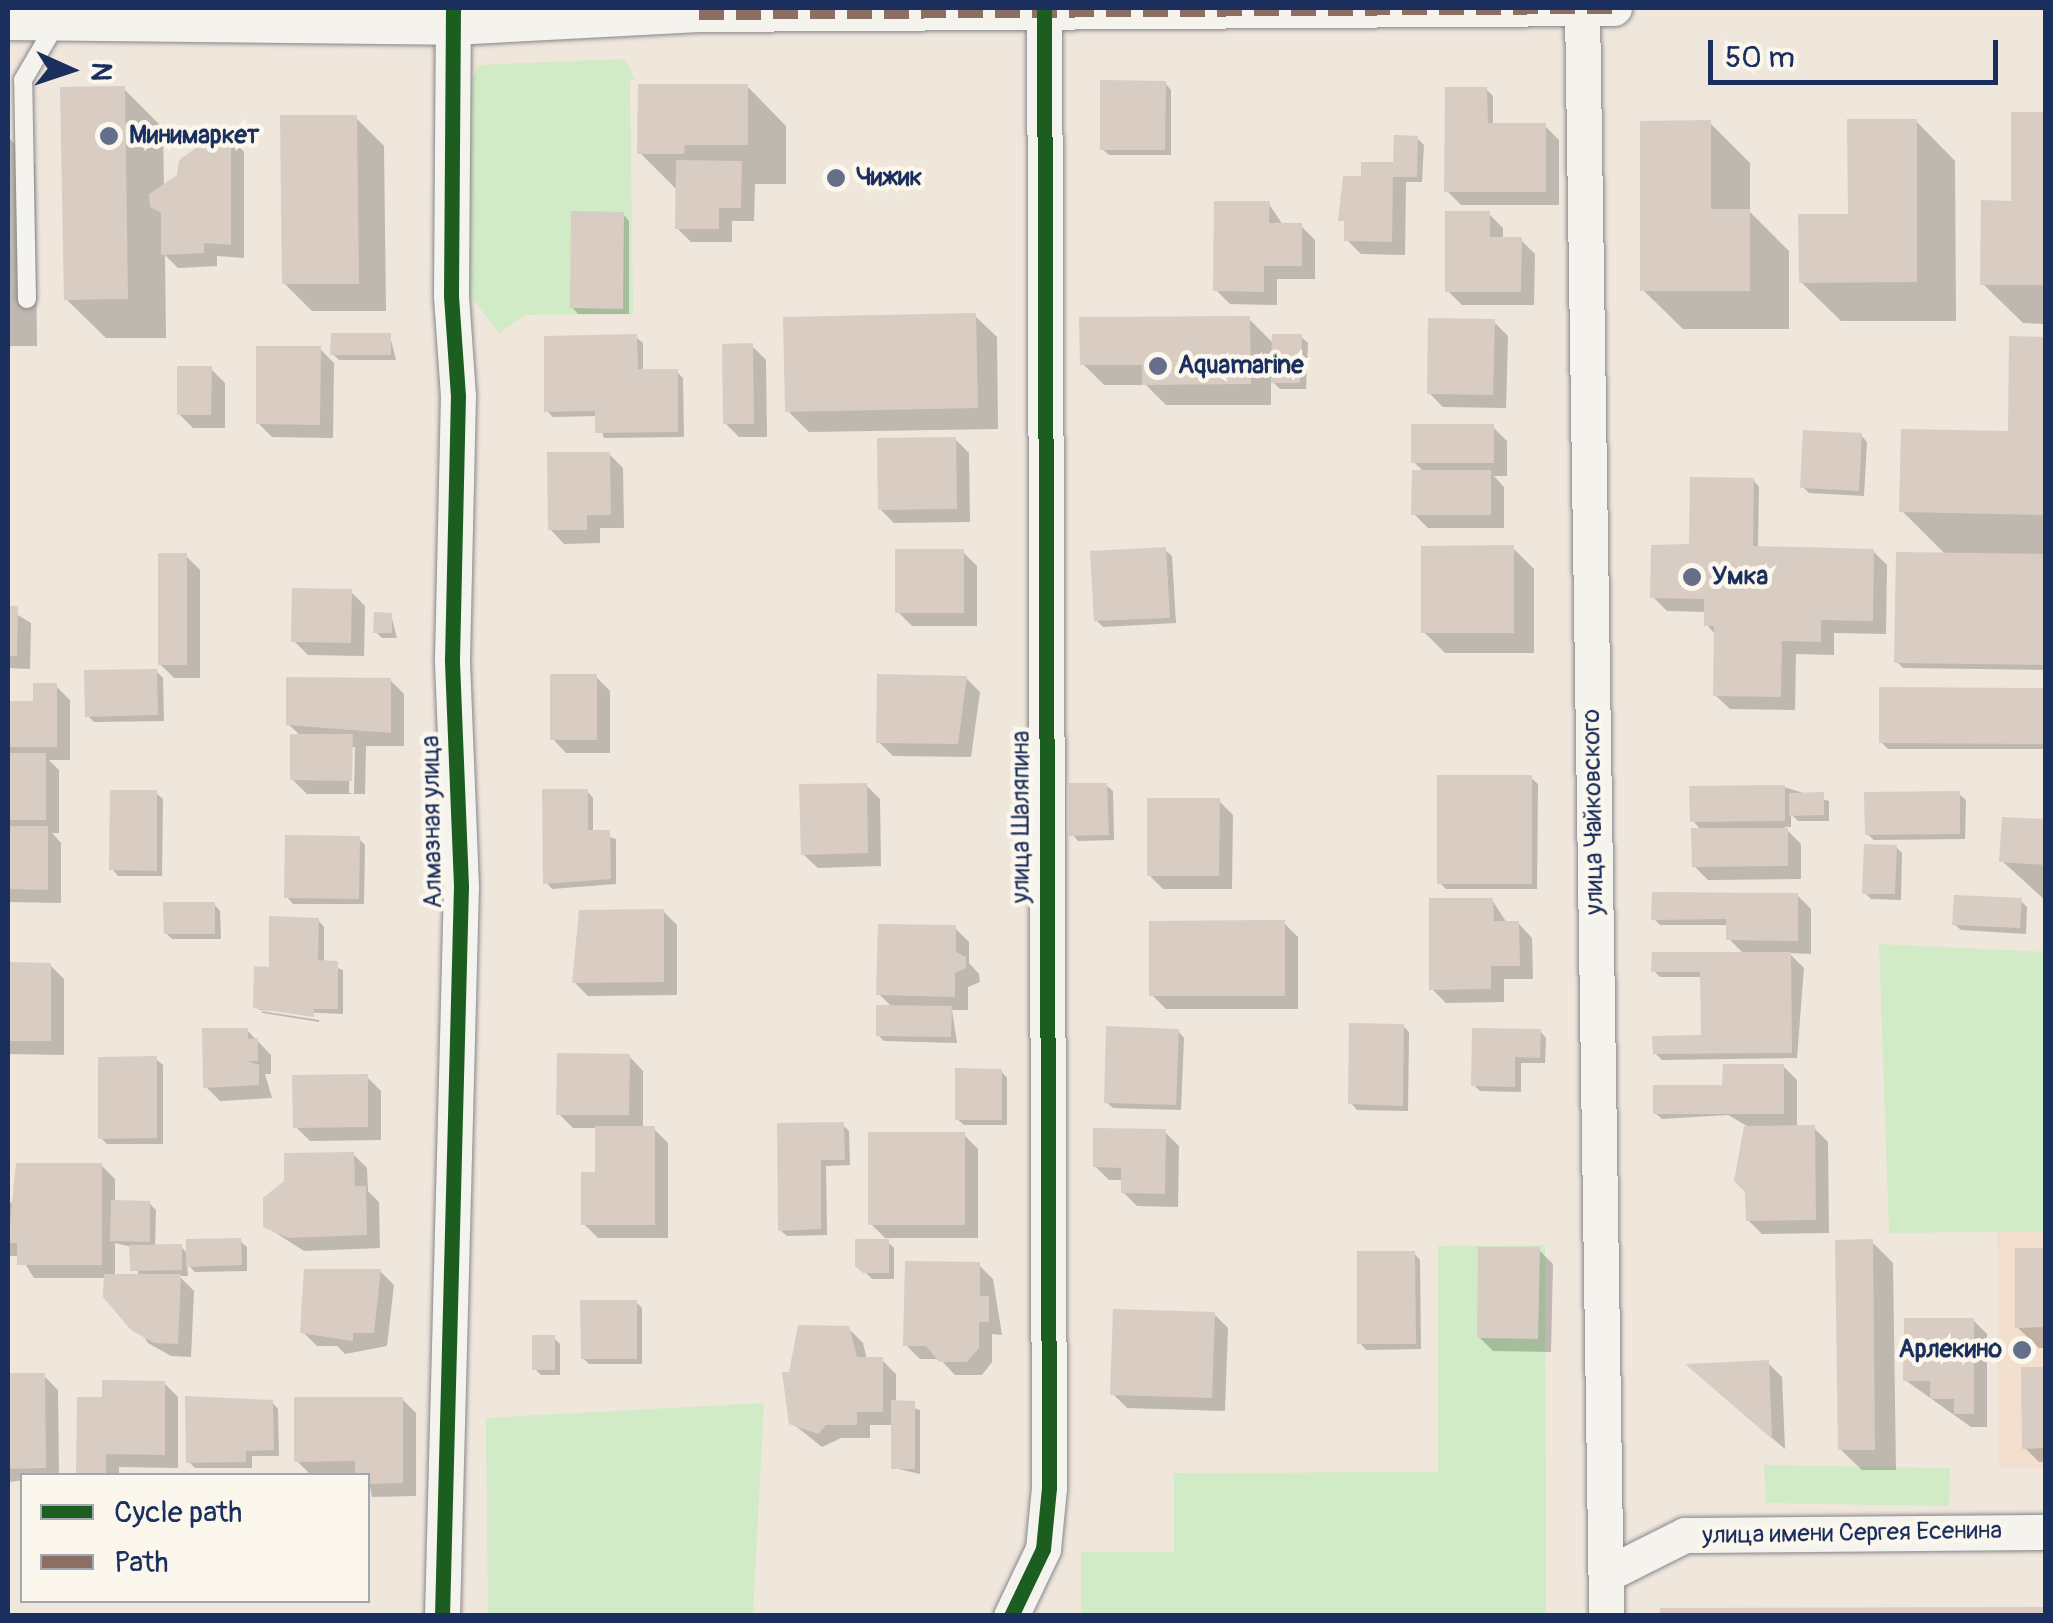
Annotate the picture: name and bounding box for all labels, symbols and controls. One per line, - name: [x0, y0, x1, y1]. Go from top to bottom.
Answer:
- north arrow: [20, 20, 120, 120]
- scale bar: [1713, 20, 2003, 82]
- text: 50 m: [1725, 39, 1795, 76]
- text: N: [82, 61, 118, 82]
- place label: Минимаркет: [129, 121, 259, 151]
- marker: Минимаркет: [98, 125, 120, 147]
- place label: Чижик: [856, 163, 922, 193]
- marker: Чижик: [825, 167, 847, 189]
- place label: Aquamarine: [1178, 351, 1304, 381]
- marker: Aquamarine: [1147, 355, 1169, 377]
- place label: Умка: [1712, 562, 1768, 592]
- marker: Умка: [1681, 566, 1703, 588]
- street label: улица Чайковского: [1577, 709, 1611, 915]
- street label: улица Шаляпина: [1007, 731, 1037, 903]
- street label: Алмазная улица: [416, 735, 450, 909]
- place label: Арлекино: [1899, 1335, 2002, 1365]
- marker: Арлекино: [2011, 1339, 2033, 1361]
- legend: [20, 1473, 370, 1603]
- text: Cycle path: [114, 1494, 242, 1531]
- street label: улица имени Сергея Есенина: [1702, 1516, 2002, 1552]
- text: Path: [114, 1544, 169, 1581]

